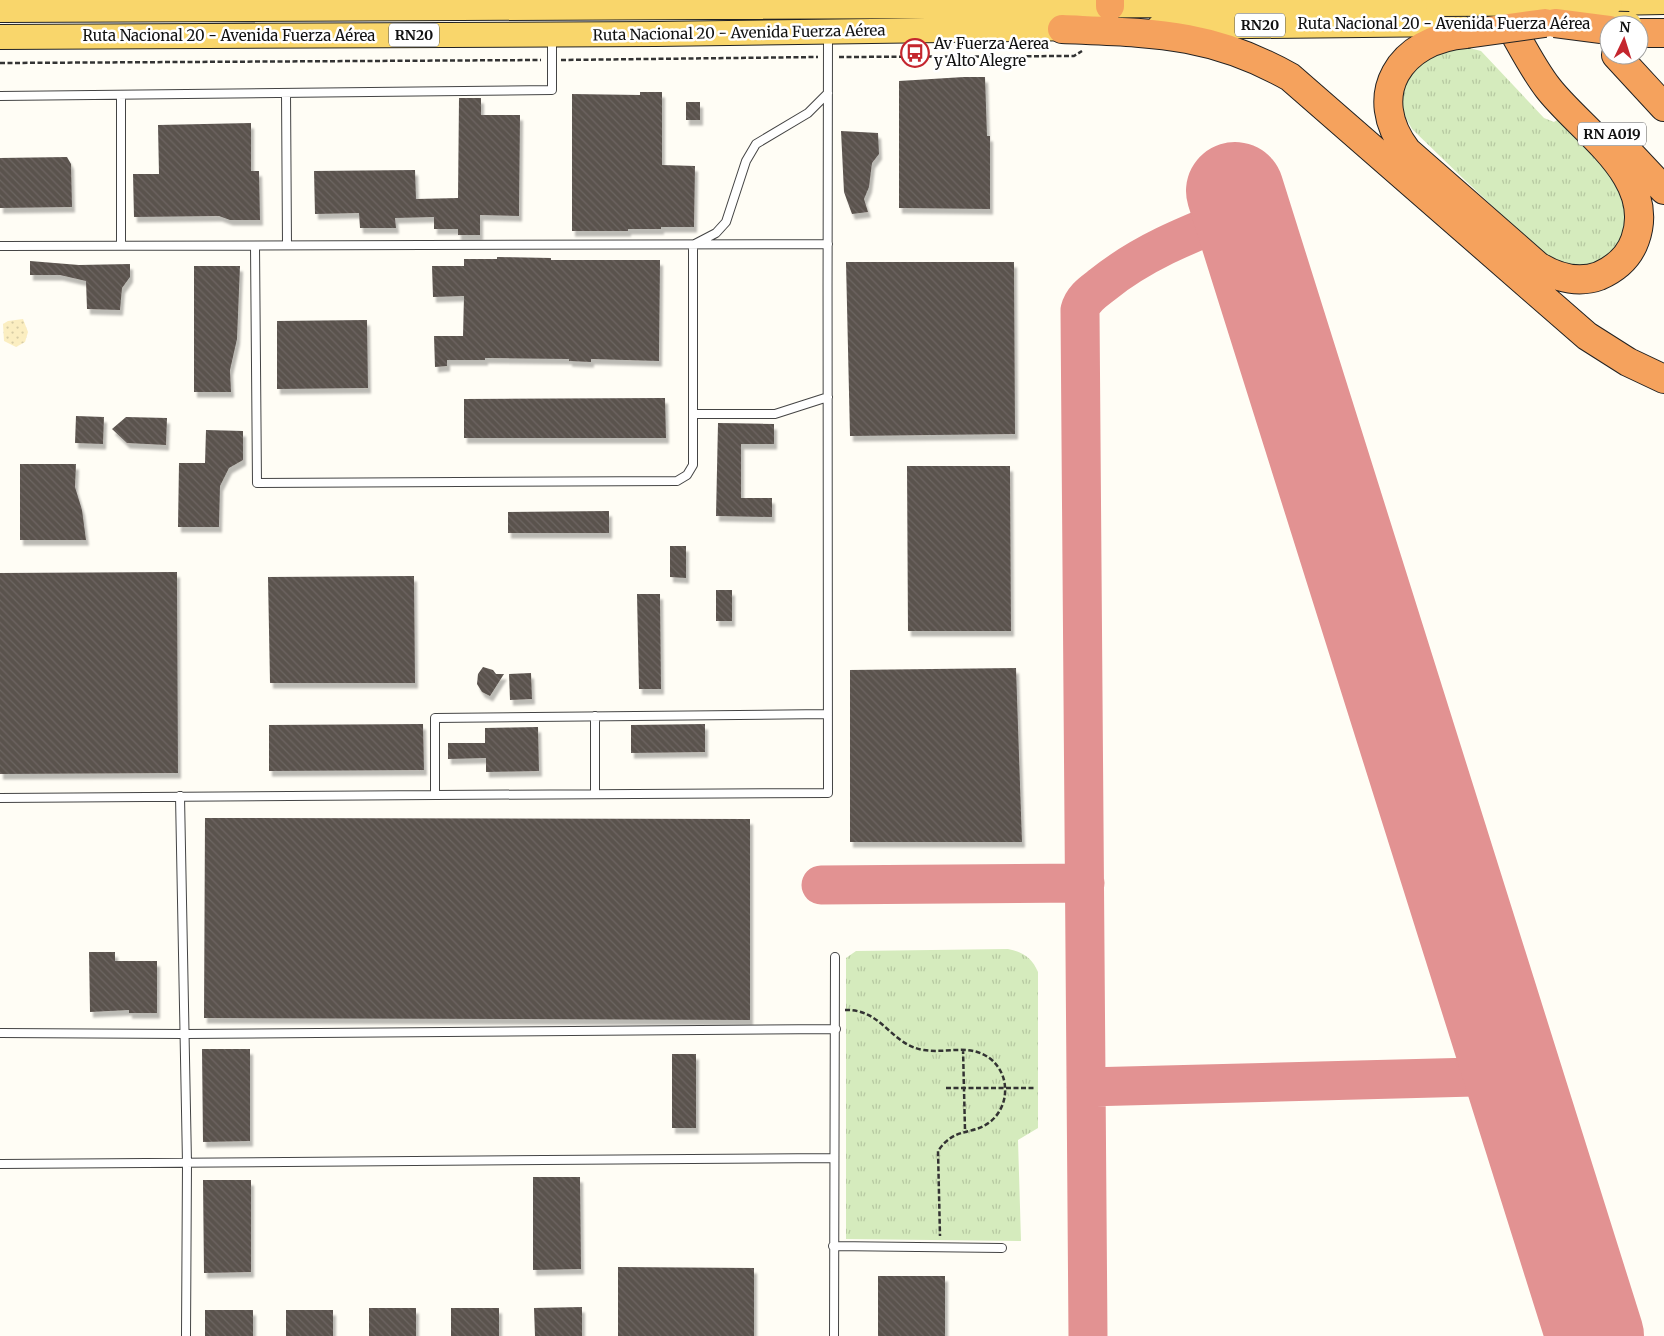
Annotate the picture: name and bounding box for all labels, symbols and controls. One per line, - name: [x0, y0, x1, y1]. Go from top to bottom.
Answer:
- road number: RN20: [1235, 14, 1285, 36]
- street label: Ruta Nacional 20 - Avenida Fuerza Aérea: [1298, 14, 1590, 33]
- north arrow: [1599, 15, 1649, 65]
- text: N: [1619, 18, 1631, 36]
- street label: Ruta Nacional 20 - Avenida Fuerza Aérea: [592, 20, 886, 45]
- road number: RN20: [389, 24, 439, 46]
- street label: Ruta Nacional 20 - Avenida Fuerza Aérea: [83, 26, 375, 45]
- place label: Av Fuerza Aerea y Alto Alegre: [933, 34, 1049, 70]
- bus stop icon: Av Fuerza Aerea y Alto Alegre: [900, 38, 930, 68]
- road number: RN A019: [1578, 122, 1646, 146]

